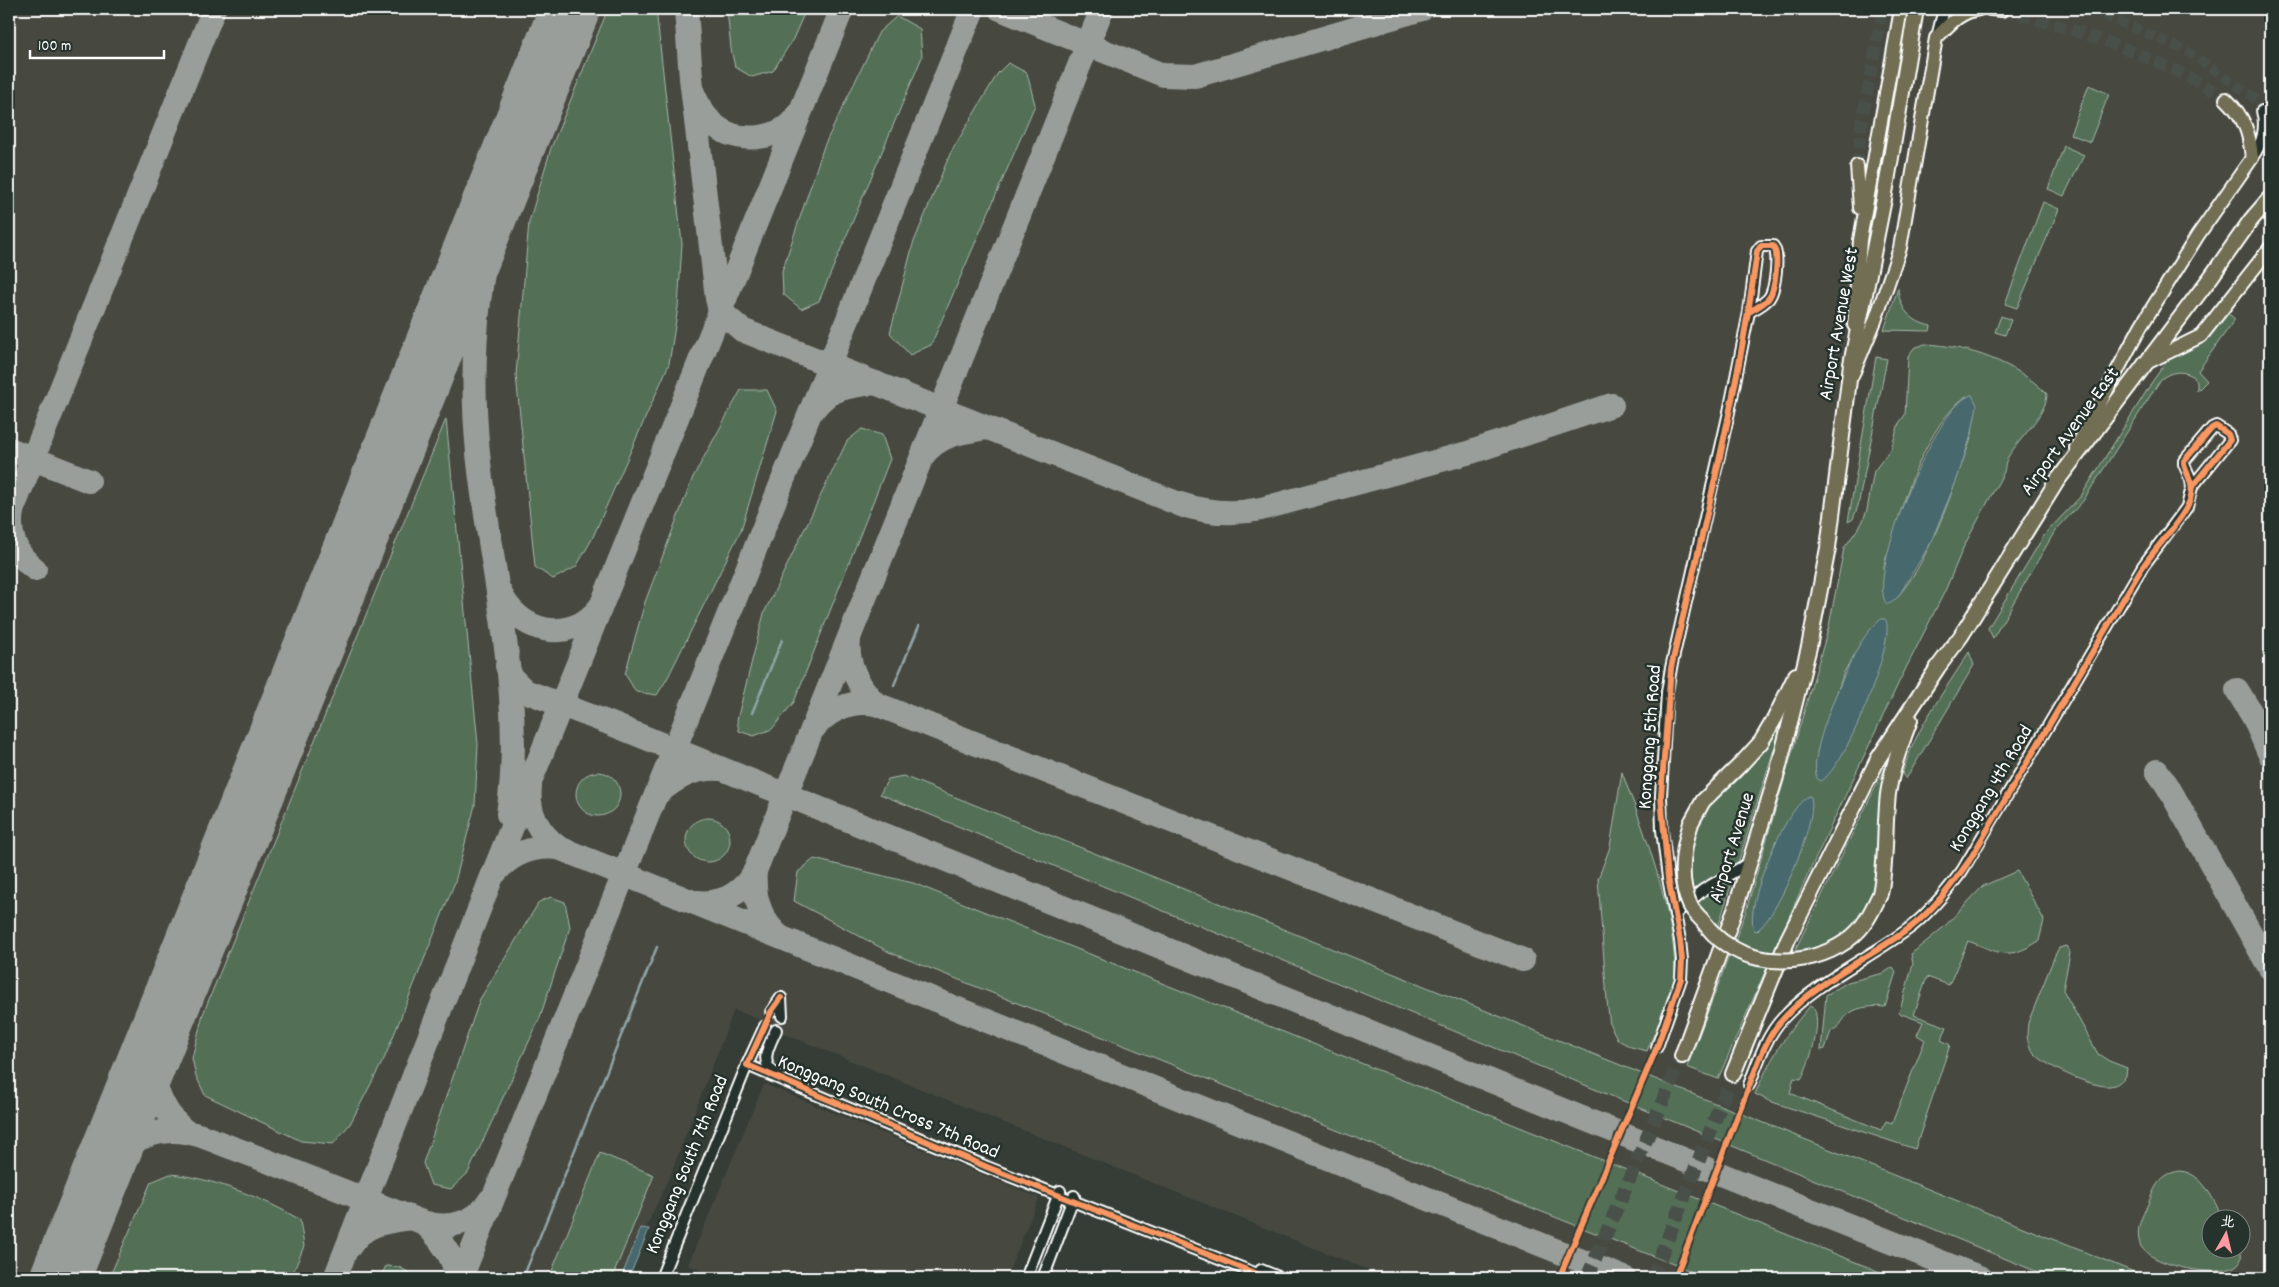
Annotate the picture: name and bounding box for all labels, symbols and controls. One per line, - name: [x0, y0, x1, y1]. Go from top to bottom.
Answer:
- scale bar: [30, 28, 164, 60]
- text: 100 m: [38, 36, 71, 58]
- street label: Airport Avenue West: [1813, 245, 1867, 403]
- street label: Airport Avenue East: [2015, 362, 2127, 502]
- street label: Konggang 5th Road: [1632, 664, 1670, 810]
- street label: Konggang 4th Road: [1943, 720, 2041, 858]
- street label: Airport Avenue: [1703, 789, 1763, 907]
- street label: Konggang South Cross 7th Road: [773, 1049, 1003, 1167]
- street label: Konggang South 7th Road: [639, 1071, 737, 1259]
- north arrow: [2202, 1210, 2252, 1260]
- text: 北: [2219, 1212, 2236, 1234]

